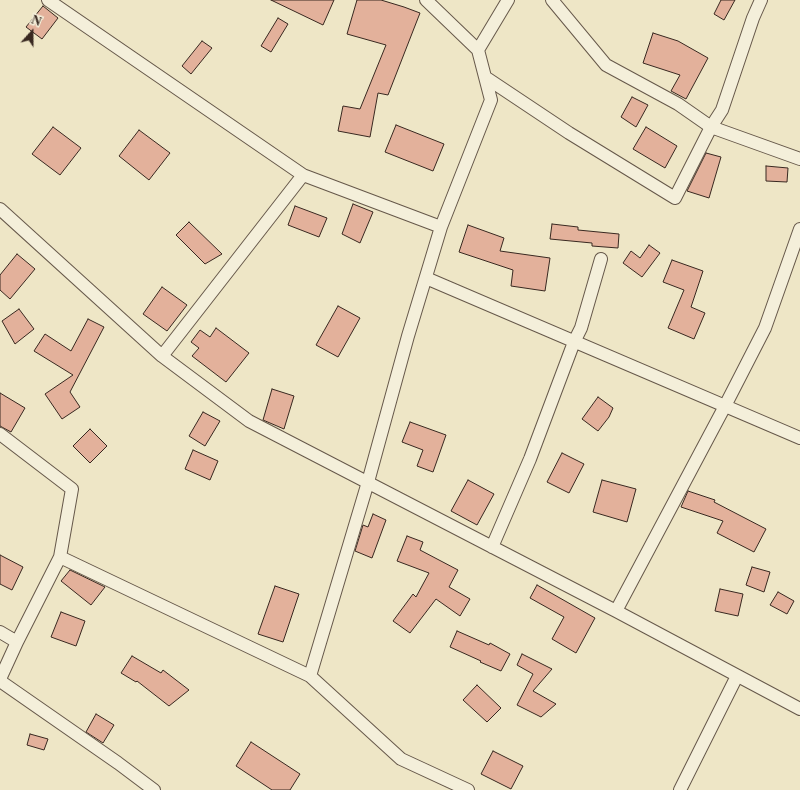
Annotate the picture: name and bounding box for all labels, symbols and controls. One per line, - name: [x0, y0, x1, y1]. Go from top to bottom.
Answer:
- north arrow: [12, 12, 52, 52]
- text: N: [29, 13, 43, 29]

